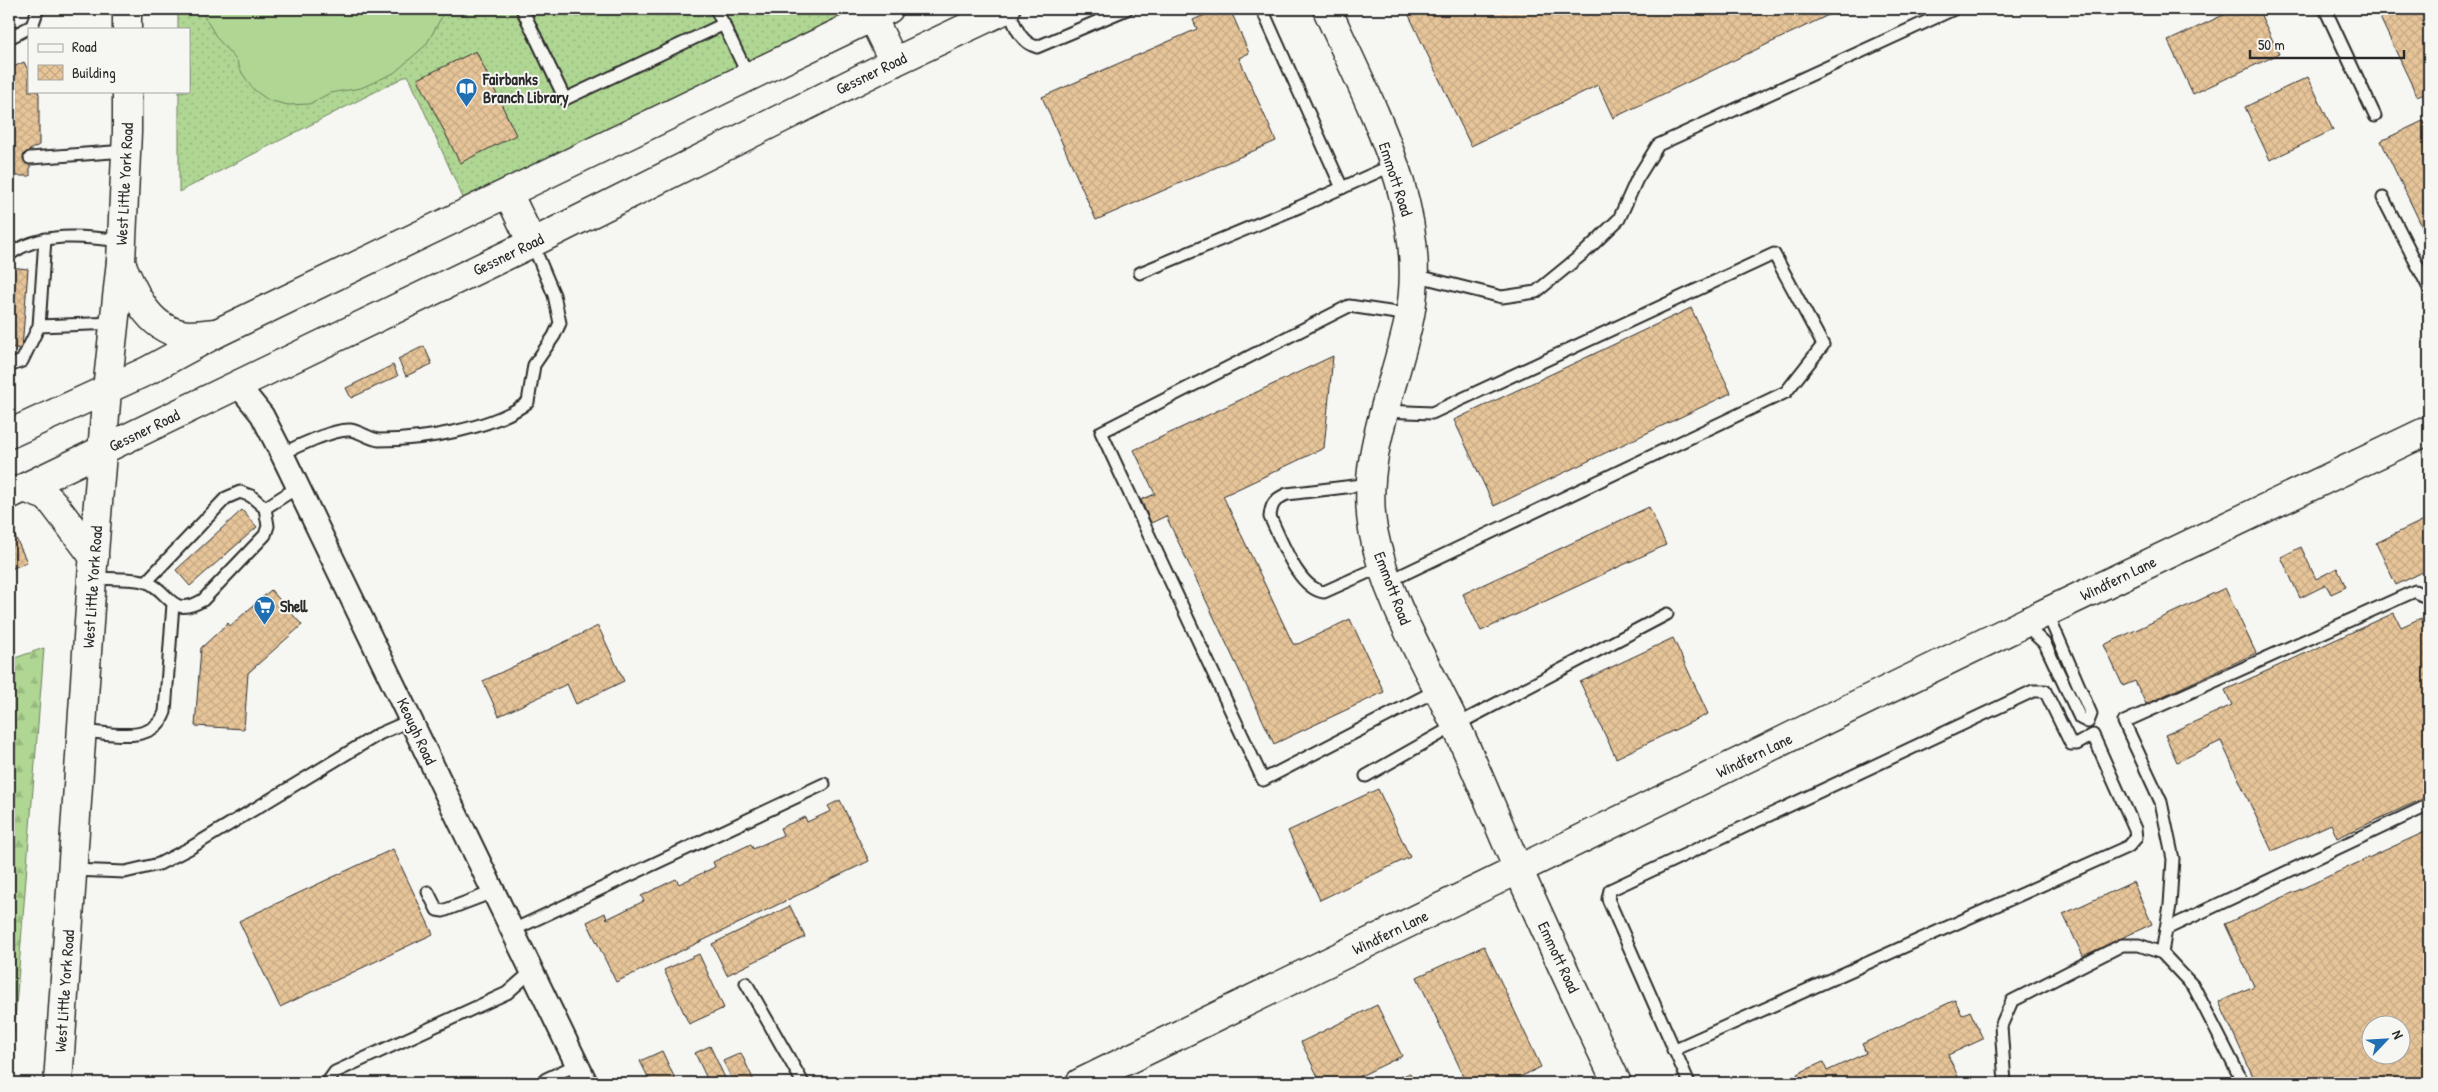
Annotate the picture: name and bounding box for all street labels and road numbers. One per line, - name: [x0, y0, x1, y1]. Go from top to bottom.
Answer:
- street label: Gessner Road: [832, 46, 910, 100]
- street label: West Little York Road: [110, 122, 138, 246]
- street label: Emmott Road: [1374, 139, 1418, 219]
- street label: Gessner Road: [469, 227, 547, 281]
- street label: Gessner Road: [105, 403, 183, 457]
- street label: West Little York Road: [77, 525, 107, 649]
- street label: Emmott Road: [1369, 548, 1417, 628]
- street label: Windfern Lane: [2076, 550, 2160, 606]
- street label: Keough Road: [392, 694, 442, 768]
- street label: Windfern Lane: [1712, 727, 1796, 783]
- street label: Windfern Lane: [1348, 904, 1432, 960]
- street label: Emmott Road: [1533, 918, 1585, 996]
- street label: West Little York Road: [49, 929, 79, 1053]

